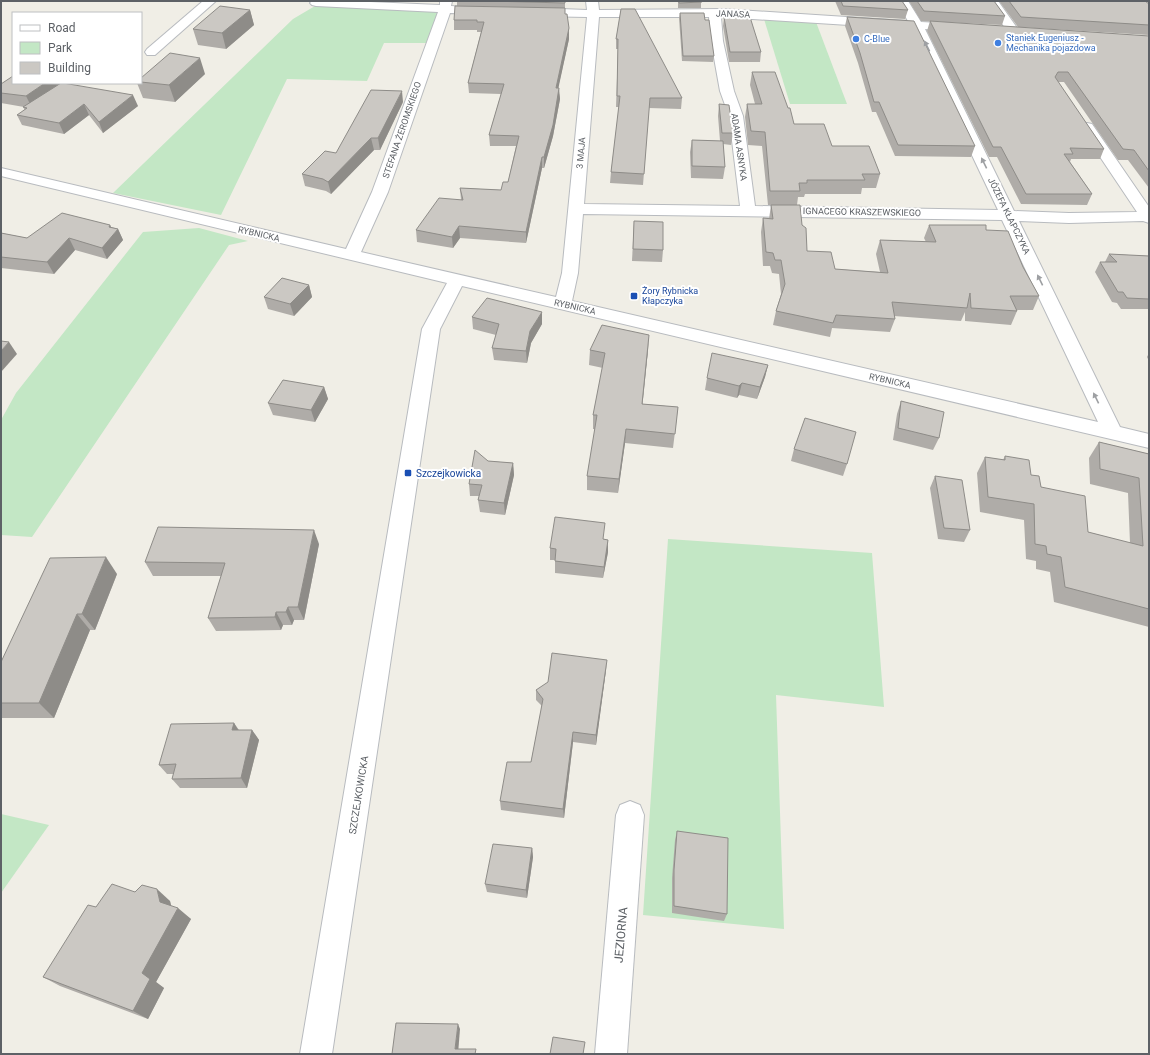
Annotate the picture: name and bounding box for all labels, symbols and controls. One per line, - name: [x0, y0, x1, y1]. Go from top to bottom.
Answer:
- street label: JANASA: [716, 8, 750, 20]
- legend: [12, 12, 142, 84]
- text: Road: [48, 21, 76, 35]
- place label: Staniek Eugeniusz - Mechanika pojazdowa: [1006, 33, 1096, 53]
- marker: C-Blue: [851, 34, 861, 44]
- place label: C-Blue: [864, 34, 890, 44]
- marker: Staniek Eugeniusz - Mechanika pojazdowa: [993, 38, 1003, 48]
- text: Park: [48, 41, 73, 55]
- one-way arrow: [924, 41, 930, 52]
- text: Building: [48, 61, 91, 75]
- street label: STEFANA ŻEROMSKIEGO: [381, 80, 423, 180]
- street label: ADAMA ASNYKA: [729, 113, 749, 182]
- street label: 3 MAJA: [575, 137, 587, 169]
- one-way arrow: [981, 158, 987, 169]
- street label: JÓZEFA KŁAPCZYKA: [986, 176, 1033, 256]
- street label: IGNACEGO KRASZEWSKIEGO: [803, 206, 921, 218]
- street label: RYBNICKA: [237, 224, 281, 244]
- one-way arrow: [1037, 275, 1043, 286]
- place label: Żory Rybnicka Kłapczyka: [642, 286, 698, 306]
- marker: Żory Rybnicka Kłapczyka: [629, 291, 639, 301]
- street label: RYBNICKA: [553, 297, 597, 317]
- street label: RYBNICKA: [868, 371, 912, 391]
- one-way arrow: [1093, 392, 1099, 403]
- marker: Szczejkowicka: [403, 468, 413, 478]
- place label: Szczejkowicka: [416, 468, 481, 479]
- street label: SZCZEJKOWICKA: [347, 755, 370, 835]
- street label: JEZIORNA: [612, 906, 630, 964]

